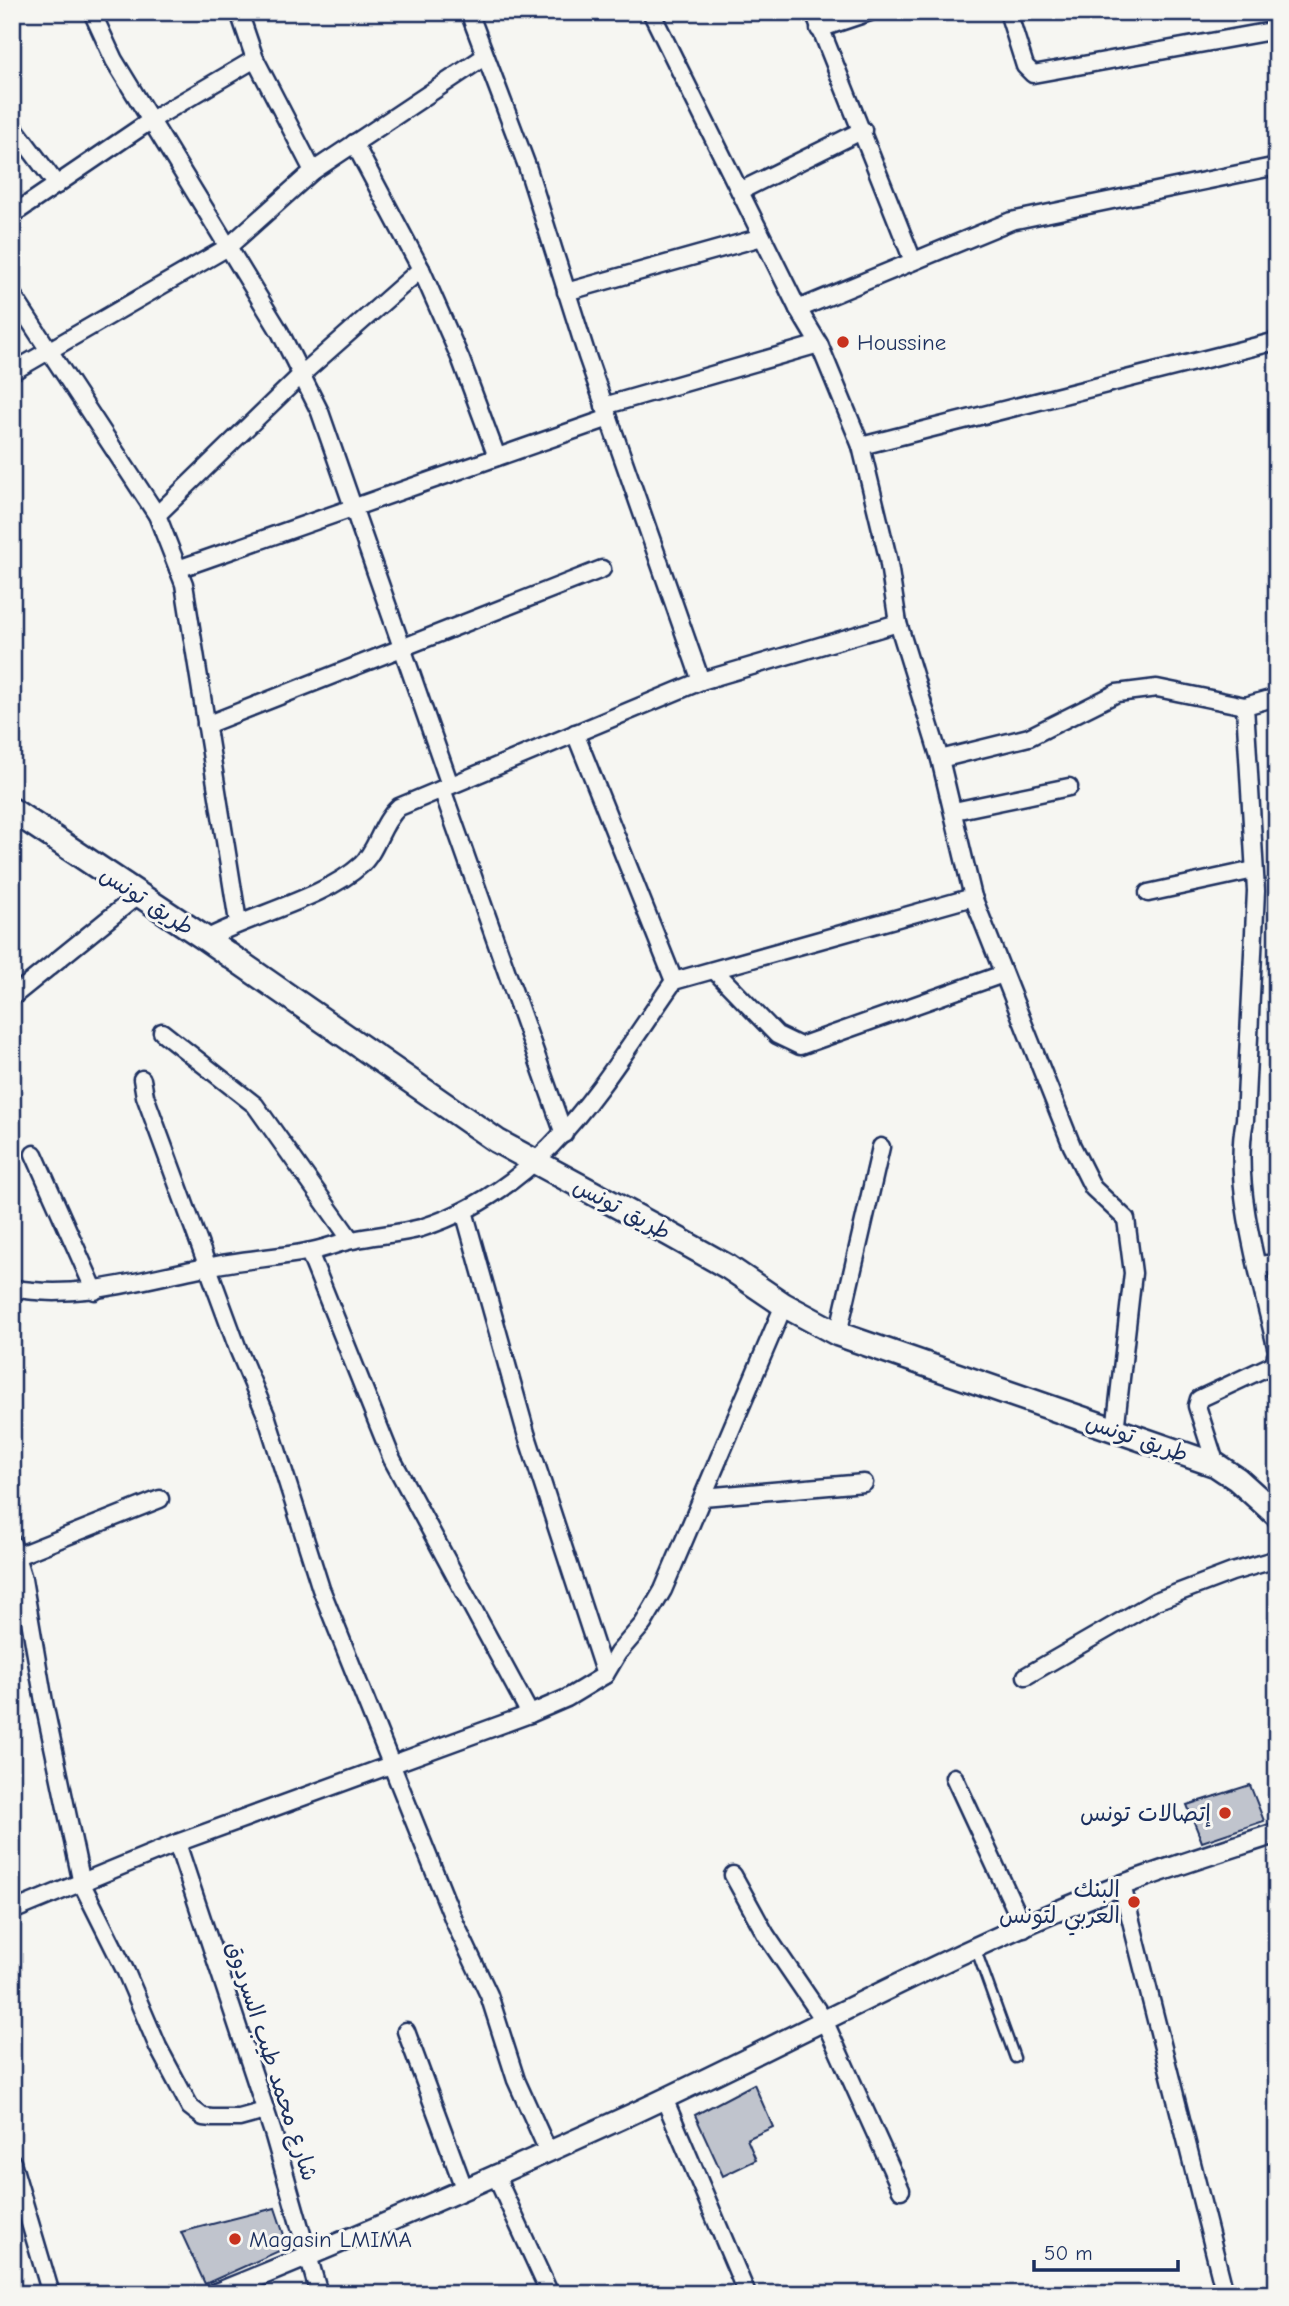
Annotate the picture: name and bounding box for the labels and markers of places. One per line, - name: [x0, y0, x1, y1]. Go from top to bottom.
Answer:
- place label: Houssine: [857, 329, 946, 356]
- marker: Houssine: [835, 334, 851, 350]
- place label: إتصالات تونس: [1080, 1800, 1211, 1827]
- marker: إتصالات تونس: [1217, 1805, 1233, 1821]
- place label: البنك العربي لتونس: [999, 1876, 1120, 1936]
- marker: البنك العربي لتونس: [1126, 1894, 1142, 1910]
- place label: Magasin LMIMA: [249, 2226, 412, 2253]
- marker: Magasin LMIMA: [227, 2231, 243, 2247]

